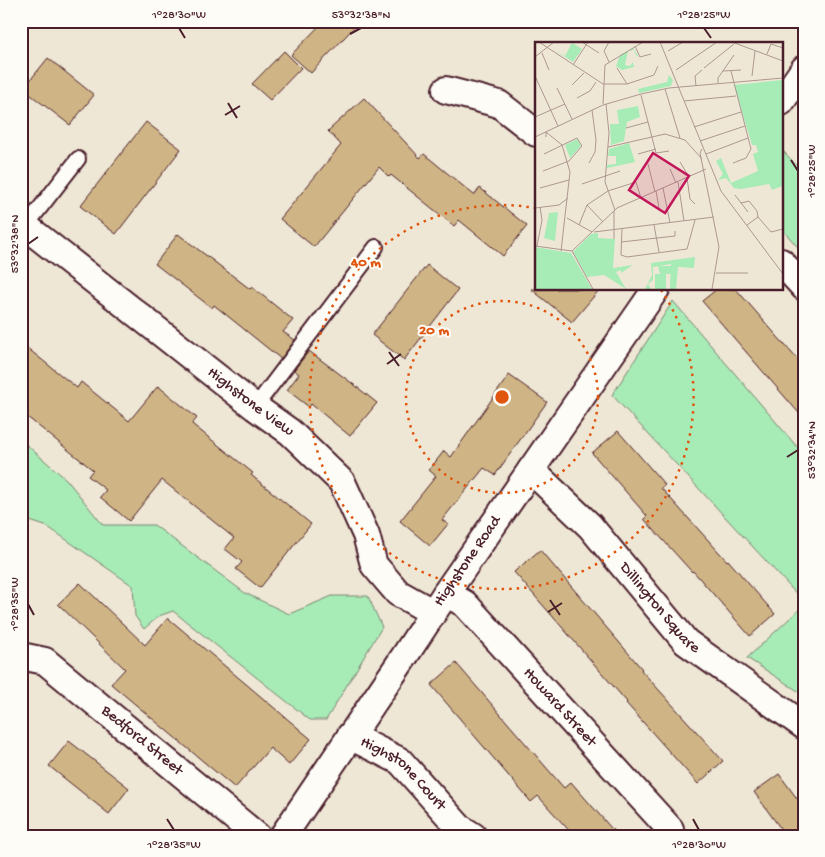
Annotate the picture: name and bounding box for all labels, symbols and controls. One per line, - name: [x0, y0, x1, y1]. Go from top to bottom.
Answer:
- text: 1°28'30"W: [151, 9, 206, 23]
- text: 53°32'38"N: [332, 9, 391, 23]
- text: 1°28'25"W: [676, 9, 731, 23]
- inset map: [535, 42, 782, 290]
- text: 1°28'25"W: [806, 144, 820, 199]
- text: 53°32'38"N: [9, 214, 23, 273]
- text: 40 m: [350, 254, 381, 272]
- text: 20 m: [419, 322, 449, 340]
- street label: Highstone View: [203, 363, 298, 441]
- centre of rings: [493, 388, 511, 406]
- text: 53°32'34"N: [806, 421, 820, 479]
- street label: Highstone Road: [430, 511, 507, 610]
- street label: Dillington Square: [614, 558, 704, 659]
- text: 1°28'35"W: [9, 577, 23, 632]
- street label: Howard Street: [519, 664, 601, 752]
- street label: Bedford Street: [96, 701, 188, 781]
- street label: Highstone Court: [357, 733, 451, 816]
- text: 1°28'35"W: [146, 839, 201, 853]
- text: 1°28'30"W: [671, 839, 726, 853]

